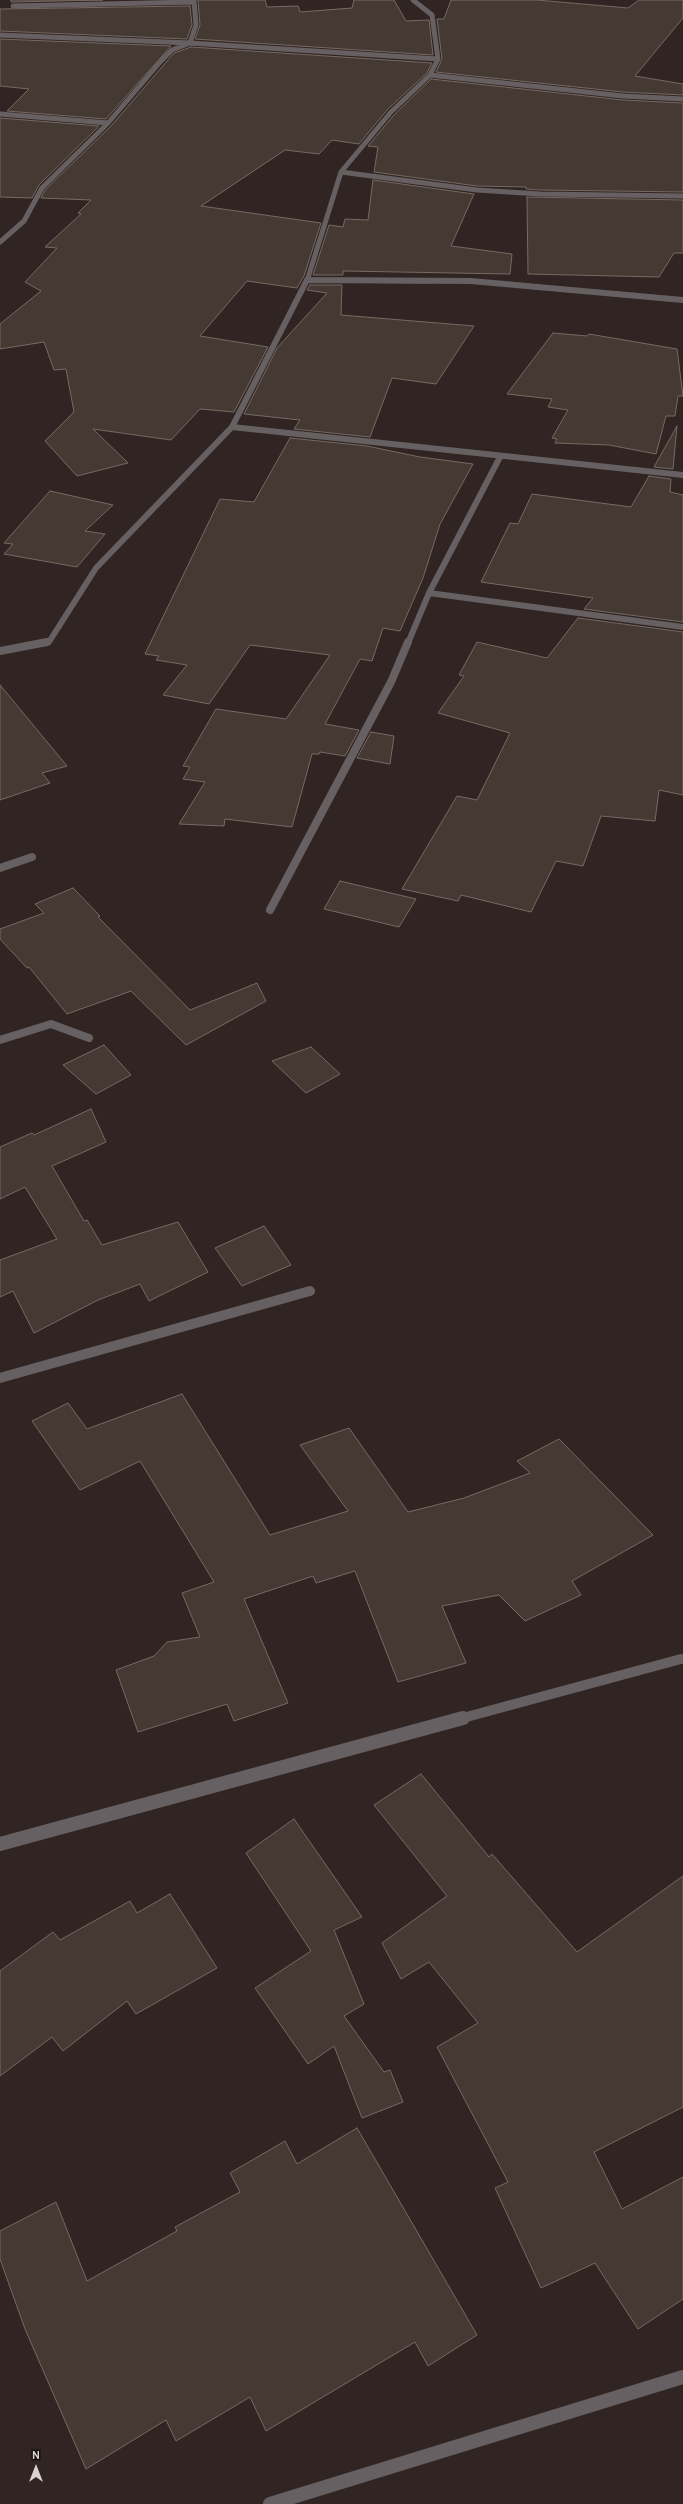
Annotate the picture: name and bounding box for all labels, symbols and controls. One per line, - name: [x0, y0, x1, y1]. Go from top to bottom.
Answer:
- north arrow: [16, 2448, 56, 2488]
- text: N: [32, 2449, 40, 2463]

